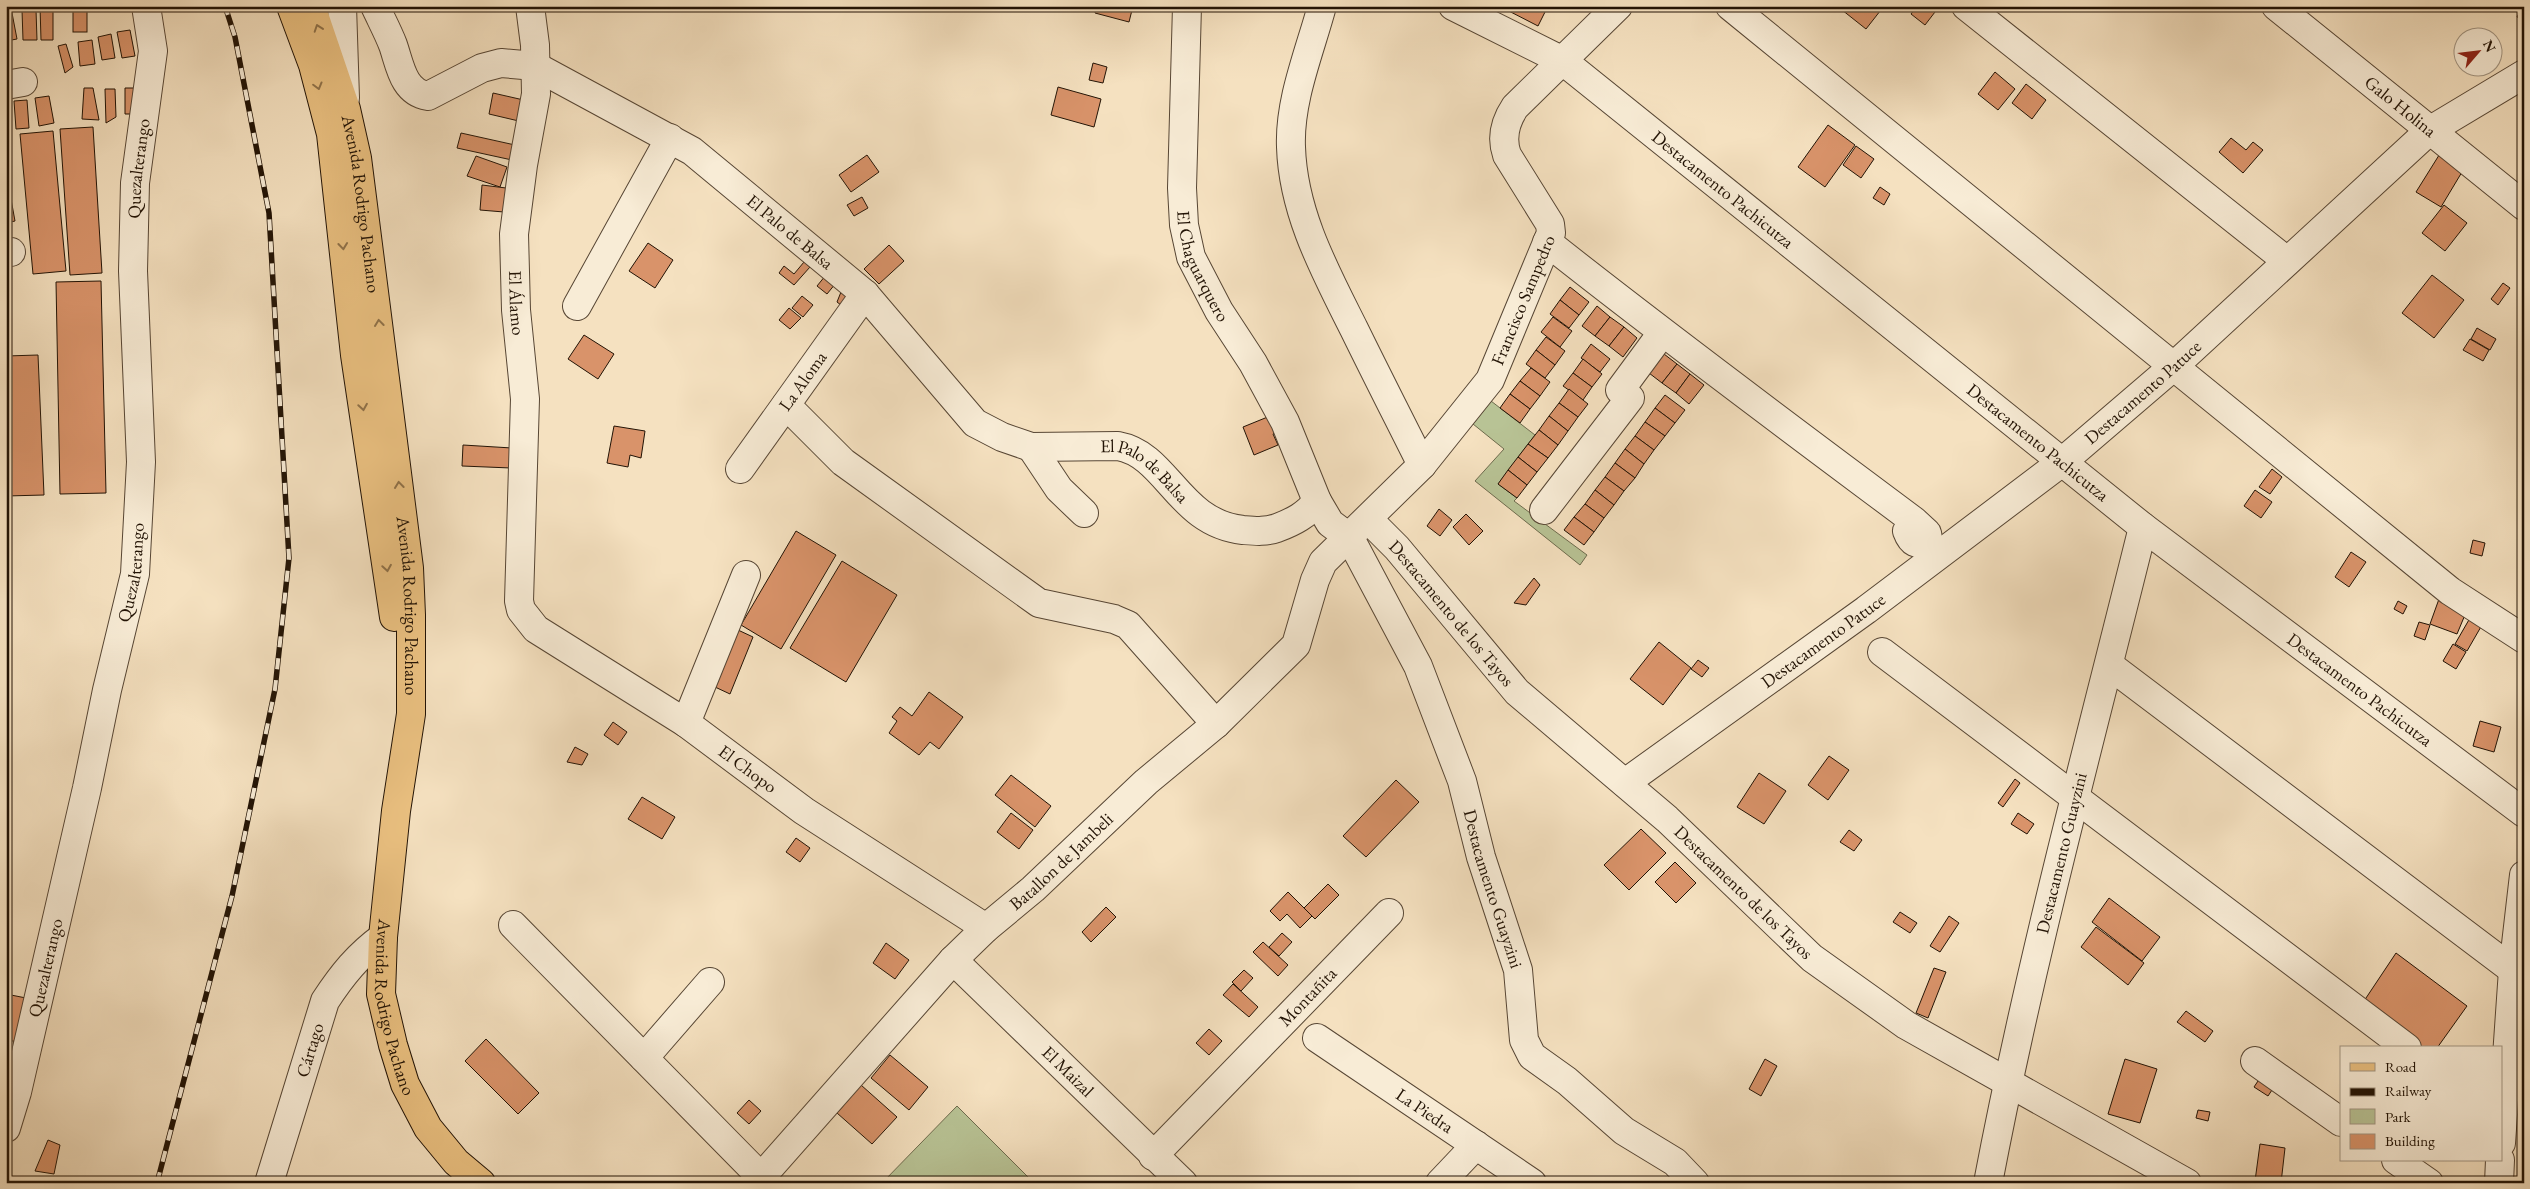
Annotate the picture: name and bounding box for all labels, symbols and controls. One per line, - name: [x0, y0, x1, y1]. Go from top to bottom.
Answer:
- one-way arrow: [314, 24, 324, 33]
- north arrow: [2452, 28, 2502, 78]
- text: N: [2479, 37, 2500, 56]
- street label: Galo Holina: [2360, 70, 2442, 142]
- one-way arrow: [312, 81, 323, 90]
- street label: Avenida Rodrigo Pachano: [336, 112, 386, 294]
- street label: Quezalterango: [122, 117, 155, 219]
- street label: Destacamento Pachicutza: [1647, 125, 1800, 254]
- street label: El Palo de Balsa: [742, 189, 839, 275]
- street label: El Chaguarquero: [1172, 210, 1235, 326]
- street label: Francisco Sampedro: [1485, 231, 1560, 368]
- one-way arrow: [337, 242, 348, 250]
- street label: El Álamo: [504, 270, 531, 336]
- one-way arrow: [374, 319, 385, 327]
- street label: Destacamento Patuce: [2079, 335, 2206, 449]
- street label: La Aloma: [773, 346, 832, 415]
- street label: Destacamento Pachicutza: [1962, 378, 2115, 507]
- one-way arrow: [358, 403, 368, 411]
- street label: El Palo de Balsa: [1100, 434, 1195, 508]
- one-way arrow: [394, 480, 405, 488]
- street label: Avenida Rodrigo Pachano: [391, 514, 423, 696]
- street label: Quezalterango: [112, 522, 149, 625]
- street label: Destacamento de los Tayos: [1384, 535, 1520, 691]
- one-way arrow: [382, 563, 392, 572]
- street label: Destacamento Patuce: [1756, 588, 1890, 693]
- street label: Destacamento Pachicutza: [2283, 627, 2438, 752]
- street label: El Chopo: [714, 739, 782, 798]
- street label: Destacamento Guayzini: [2030, 770, 2092, 936]
- street label: Batallon de Jambeli: [1004, 807, 1118, 915]
- street label: Destacamento Guayzini: [1459, 807, 1529, 972]
- street label: Destacamento de los Tayos: [1669, 820, 1818, 964]
- street label: Quezalterango: [23, 916, 68, 1019]
- street label: Avenida Rodrigo Pachano: [370, 917, 421, 1099]
- street label: Montañita: [1273, 961, 1342, 1031]
- street label: Cártago: [290, 1020, 329, 1080]
- street label: El Maizal: [1037, 1041, 1099, 1102]
- legend: [2340, 1046, 2502, 1162]
- text: Road: [2385, 1057, 2417, 1076]
- text: Railway: [2385, 1081, 2432, 1100]
- street label: La Piedra: [1392, 1083, 1459, 1138]
- text: Park: [2385, 1107, 2412, 1126]
- text: Building: [2385, 1131, 2435, 1150]

